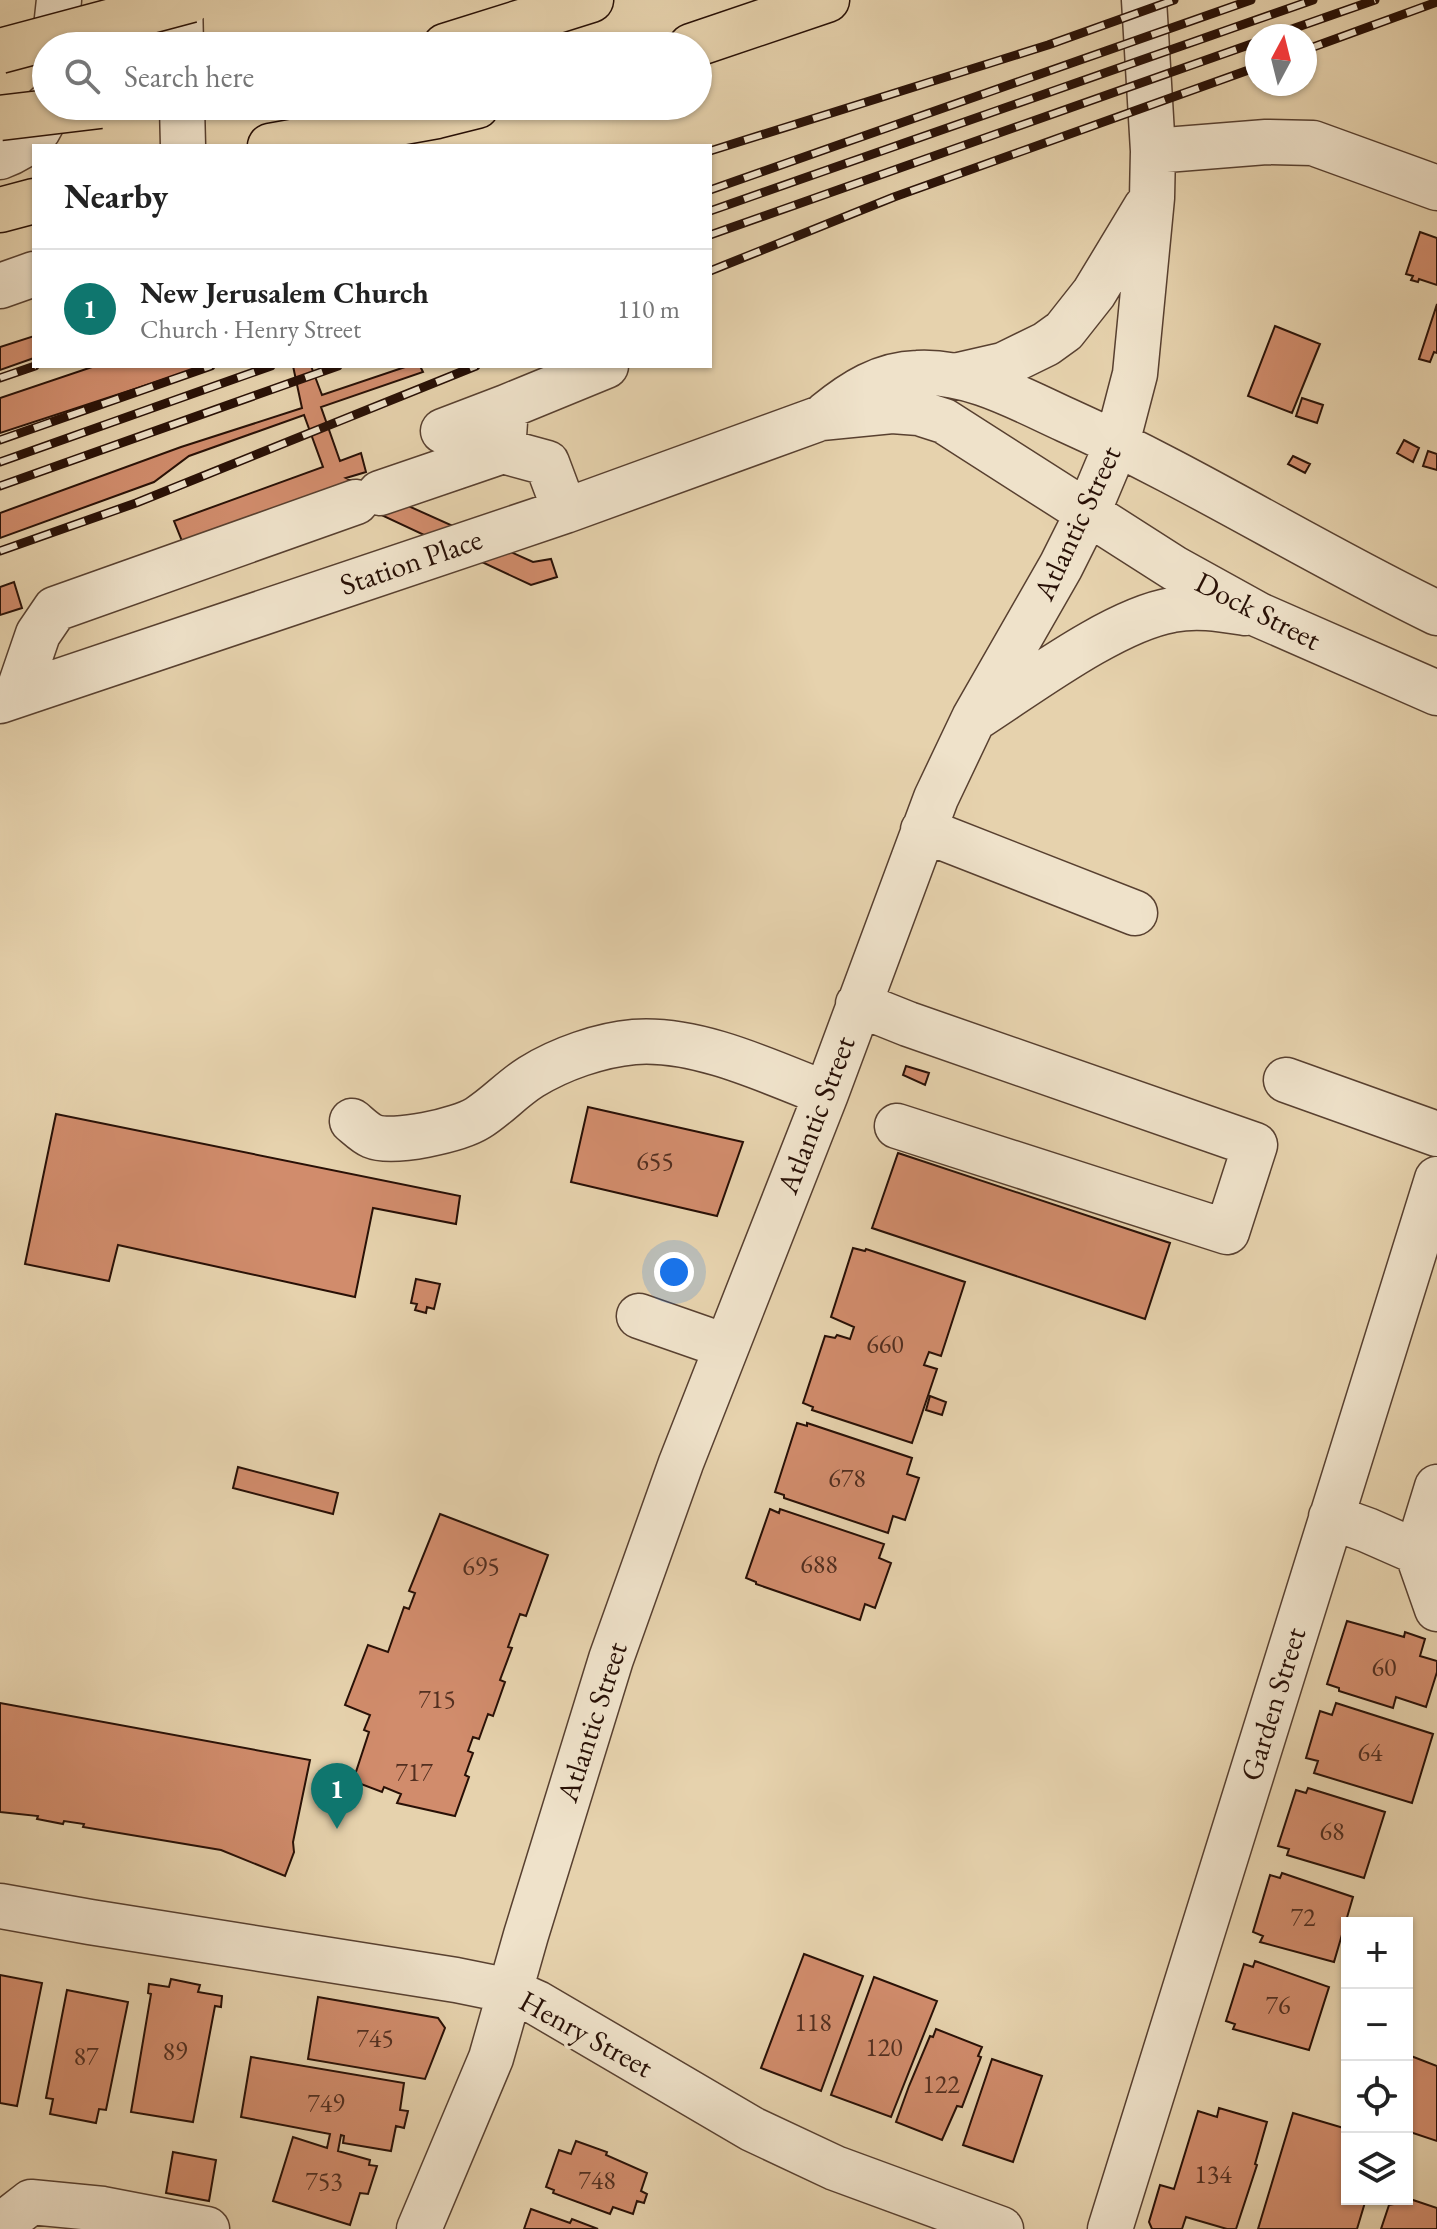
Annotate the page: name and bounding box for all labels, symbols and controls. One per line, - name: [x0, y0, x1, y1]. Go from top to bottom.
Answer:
- north arrow: [1245, 24, 1317, 96]
- search box: [32, 32, 712, 120]
- icon: search: [60, 54, 104, 98]
- text: Search here: [124, 57, 254, 96]
- text: Nearby: [64, 174, 168, 218]
- text: New Jerusalem Church: [140, 273, 429, 312]
- text: 1: [83, 292, 97, 326]
- text: 110 m: [617, 292, 680, 326]
- text: Church · Henry Street: [140, 312, 361, 346]
- street label: Atlantic Street: [1023, 439, 1130, 607]
- street label: Station Place: [335, 519, 487, 604]
- street label: Dock Street: [1189, 562, 1328, 659]
- street label: Atlantic Street: [767, 1030, 864, 1200]
- house number: 655: [636, 1144, 674, 1178]
- your location: [654, 1252, 694, 1292]
- house number: 660: [866, 1327, 904, 1361]
- house number: 678: [828, 1461, 866, 1495]
- house number: 688: [800, 1547, 838, 1581]
- house number: 695: [462, 1549, 500, 1583]
- street label: Garden Street: [1231, 1622, 1315, 1785]
- street label: Atlantic Street: [547, 1636, 636, 1808]
- house number: 60: [1372, 1650, 1396, 1684]
- house number: 715: [418, 1682, 456, 1716]
- house number: 64: [1358, 1735, 1383, 1769]
- house number: 717: [395, 1755, 433, 1789]
- pin: 1: [311, 1763, 363, 1829]
- house number: 68: [1320, 1814, 1344, 1848]
- house number: 72: [1291, 1900, 1316, 1934]
- map controls: [1341, 1917, 1413, 2205]
- button: +: [1341, 1917, 1413, 1989]
- street label: Henry Street: [513, 1981, 660, 2087]
- house number: 76: [1266, 1988, 1290, 2022]
- button: −: [1341, 1989, 1413, 2061]
- house number: 118: [794, 2005, 832, 2039]
- house number: 745: [356, 2021, 394, 2055]
- house number: 120: [865, 2030, 903, 2064]
- house number: 89: [163, 2034, 188, 2068]
- house number: 87: [74, 2039, 99, 2073]
- button: locate: [1341, 2061, 1413, 2133]
- house number: 122: [922, 2067, 960, 2101]
- house number: 749: [307, 2086, 345, 2120]
- button: layers: [1341, 2133, 1413, 2205]
- house number: 134: [1194, 2157, 1232, 2191]
- house number: 748: [578, 2163, 616, 2197]
- house number: 753: [305, 2164, 343, 2198]

